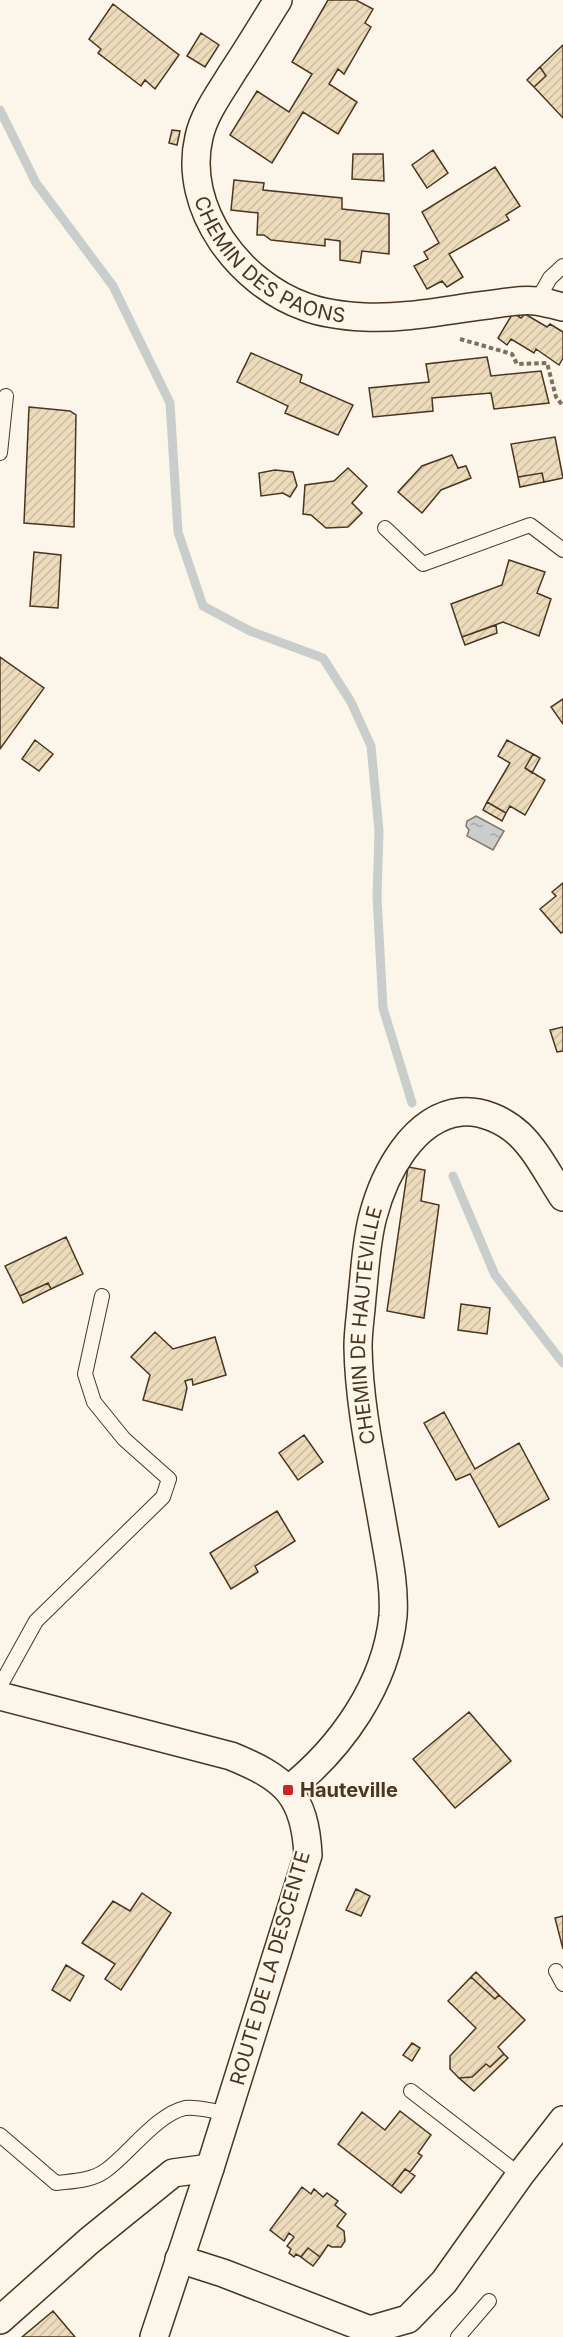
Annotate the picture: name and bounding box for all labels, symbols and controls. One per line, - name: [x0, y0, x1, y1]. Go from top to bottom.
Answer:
- street label: CHEMIN DES PAONS: [189, 193, 347, 328]
- street label: CHEMIN DE HAUTEVILLE: [346, 1204, 387, 1446]
- place label: Hauteville: [300, 1778, 398, 1802]
- marker: Hauteville: [281, 1783, 295, 1797]
- street label: ROUTE DE LA DESCENTE: [225, 1848, 315, 2088]

